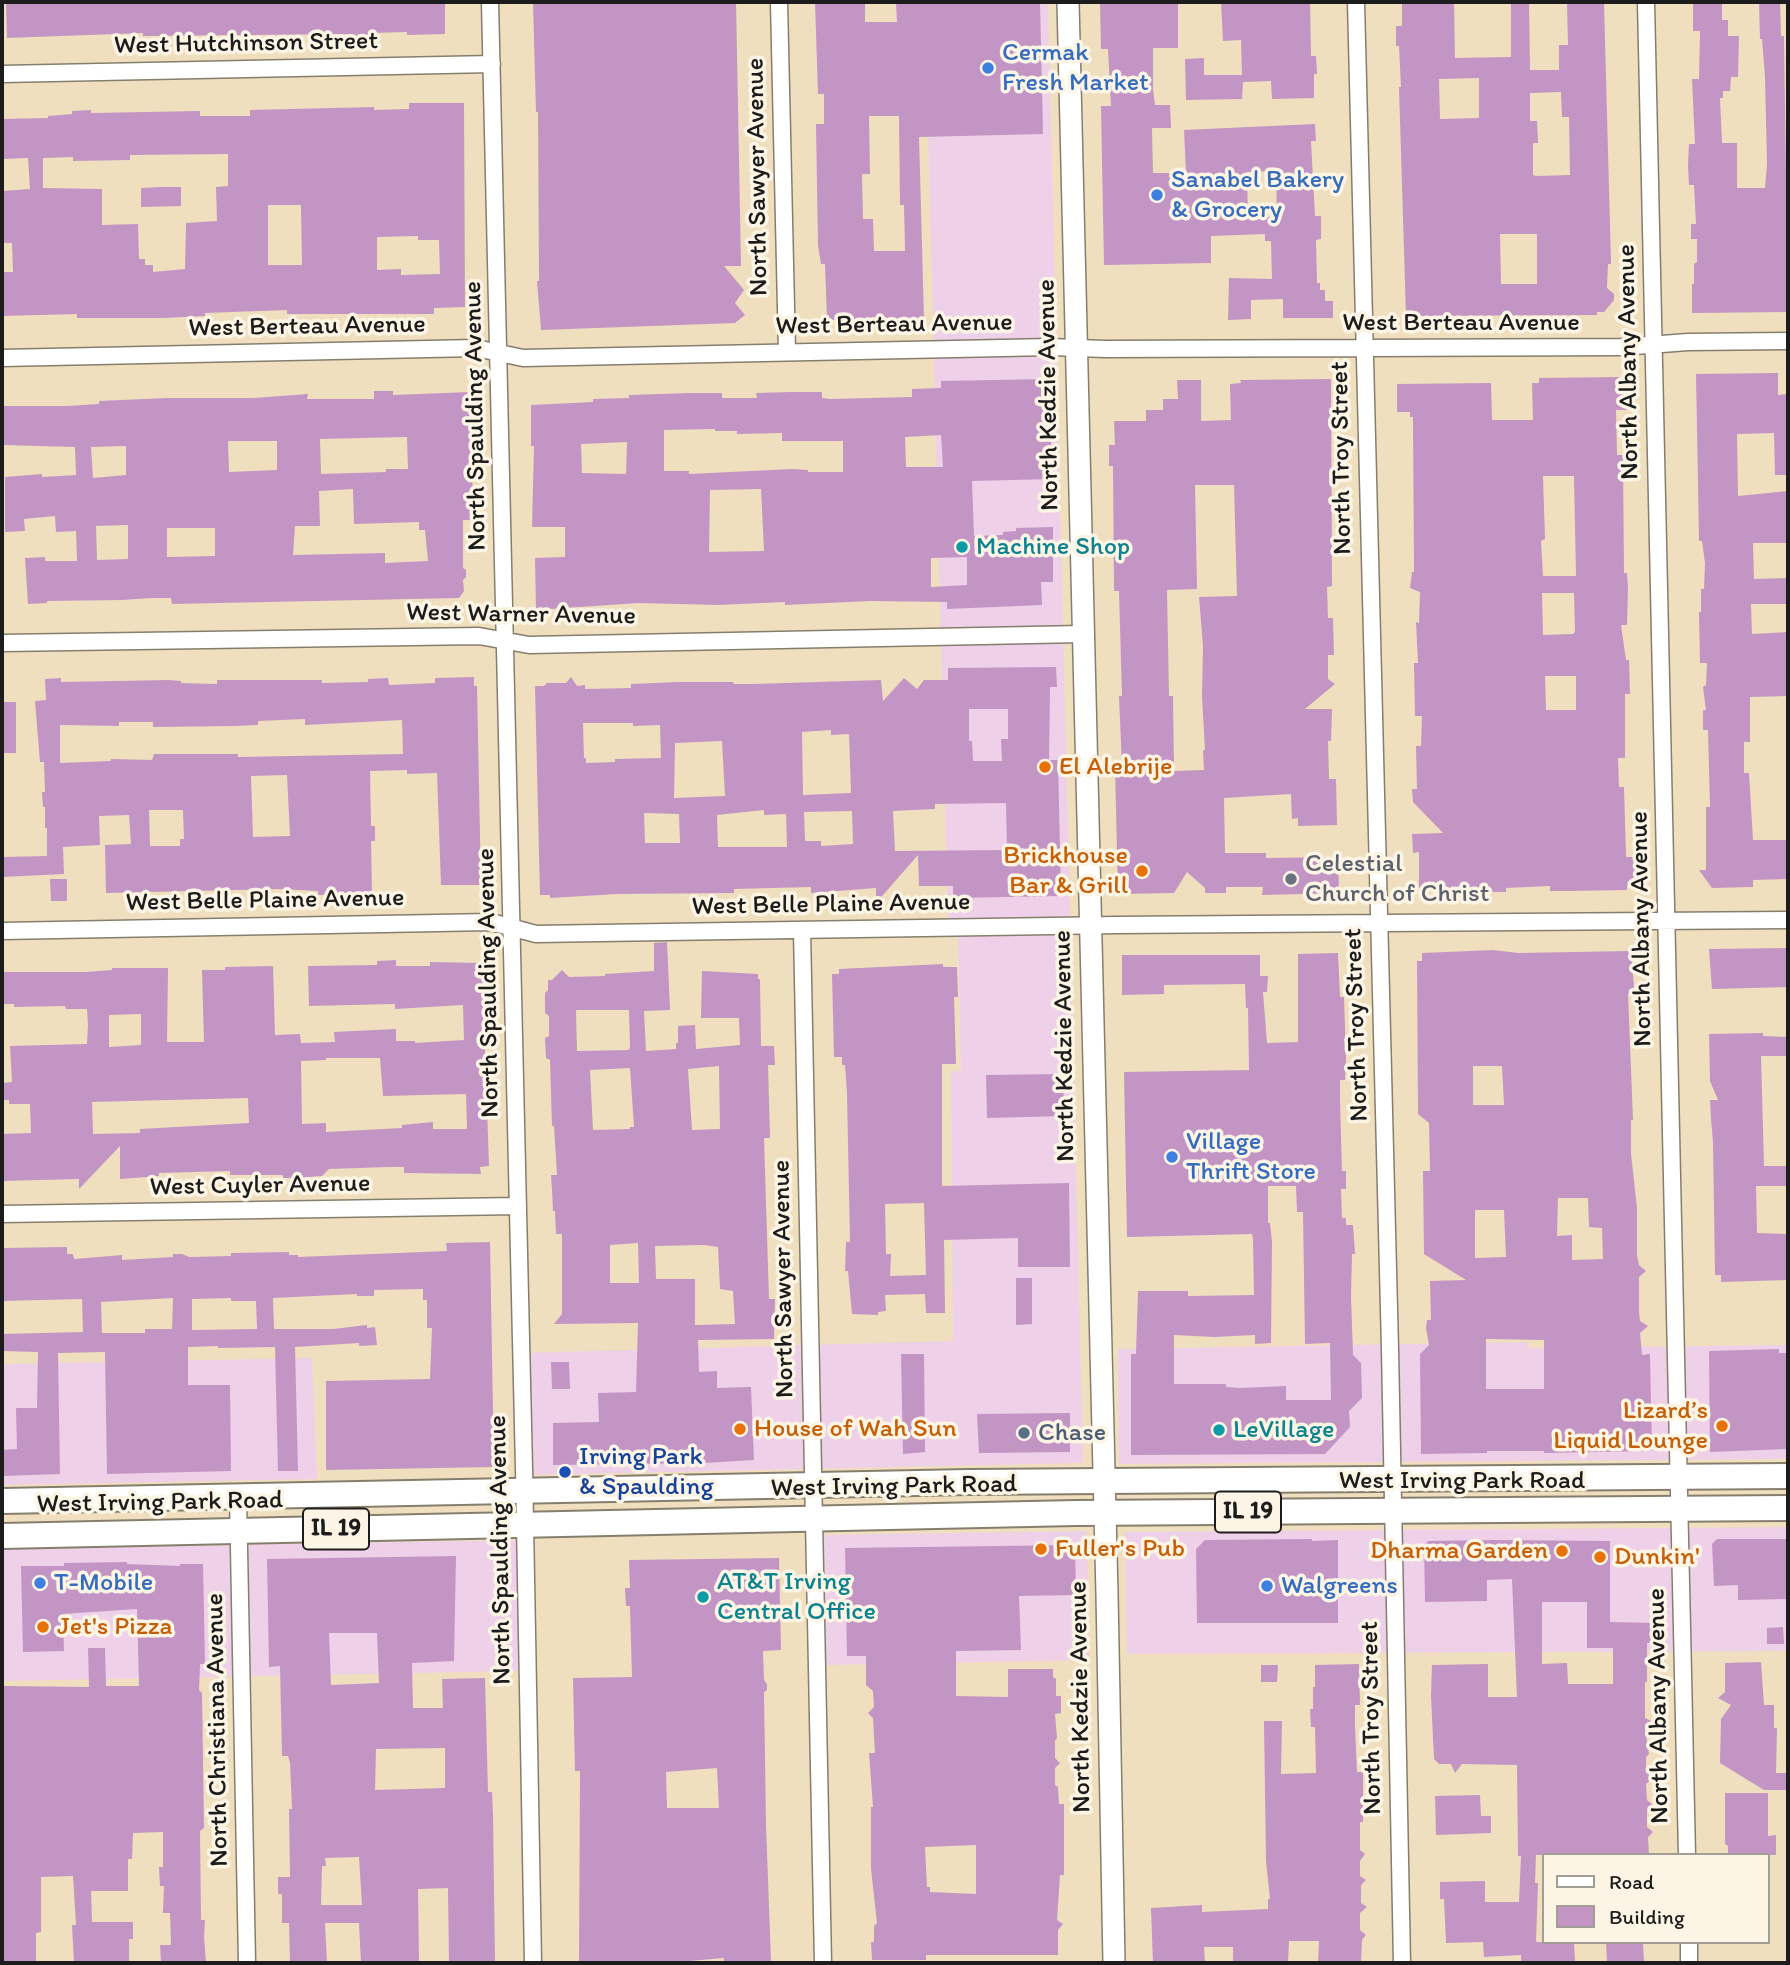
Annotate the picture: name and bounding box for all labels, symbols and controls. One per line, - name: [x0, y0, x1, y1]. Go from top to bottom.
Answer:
- street label: West Hutchinson Street: [114, 26, 378, 62]
- place label: Cermak Fresh Market: [1002, 37, 1149, 98]
- street label: North Sawyer Avenue: [740, 58, 776, 296]
- marker: Cermak Fresh Market: [980, 60, 996, 76]
- place label: Sanabel Bakery & Grocery: [1171, 164, 1344, 226]
- marker: Sanabel Bakery & Grocery: [1149, 187, 1165, 203]
- street label: North Albany Avenue: [1611, 244, 1647, 480]
- street label: North Kedzie Avenue: [1031, 279, 1067, 511]
- street label: North Spaulding Avenue: [458, 281, 494, 551]
- street label: West Berteau Avenue: [775, 307, 1013, 343]
- street label: West Berteau Avenue: [1342, 307, 1580, 339]
- street label: West Berteau Avenue: [188, 309, 426, 345]
- street label: North Troy Street: [1325, 361, 1359, 555]
- place label: Machine Shop: [976, 531, 1130, 563]
- marker: Machine Shop: [954, 539, 970, 555]
- street label: West Warner Avenue: [406, 597, 636, 633]
- place label: El Alebrije: [1059, 751, 1172, 783]
- marker: El Alebrije: [1037, 759, 1053, 775]
- street label: North Albany Avenue: [1624, 811, 1660, 1047]
- place label: Brickhouse Bar & Grill: [1003, 840, 1128, 902]
- street label: North Spaulding Avenue: [471, 848, 507, 1118]
- place label: Celestial Church of Christ: [1305, 848, 1489, 910]
- marker: Brickhouse Bar & Grill: [1134, 863, 1150, 879]
- marker: Celestial Church of Christ: [1283, 871, 1299, 887]
- street label: West Belle Plaine Avenue: [125, 883, 405, 919]
- street label: West Belle Plaine Avenue: [691, 887, 971, 923]
- street label: North Troy Street: [1338, 928, 1376, 1122]
- street label: North Kedzie Avenue: [1047, 930, 1083, 1162]
- place label: Village Thrift Store: [1186, 1126, 1316, 1188]
- marker: Village Thrift Store: [1164, 1149, 1180, 1165]
- street label: North Sawyer Avenue: [766, 1160, 802, 1398]
- street label: West Cuyler Avenue: [149, 1168, 371, 1204]
- place label: Lizard’s Liquid Lounge: [1553, 1395, 1708, 1456]
- place label: House of Wah Sun: [754, 1413, 957, 1445]
- place label: LeVillage: [1233, 1414, 1334, 1446]
- street label: North Spaulding Avenue: [483, 1415, 519, 1685]
- place label: Chase: [1038, 1417, 1106, 1449]
- marker: Lizard’s Liquid Lounge: [1714, 1418, 1730, 1434]
- marker: House of Wah Sun: [732, 1421, 748, 1437]
- marker: LeVillage: [1211, 1422, 1227, 1438]
- marker: Chase: [1016, 1425, 1032, 1441]
- place label: Irving Park & Spaulding: [579, 1441, 714, 1502]
- marker: Irving Park & Spaulding: [557, 1464, 573, 1480]
- street label: West Irving Park Road: [1339, 1465, 1585, 1497]
- street label: West Irving Park Road: [770, 1469, 1018, 1505]
- street label: West Irving Park Road: [36, 1485, 284, 1521]
- road number: IL 19: [1215, 1492, 1281, 1532]
- road number: IL 19: [303, 1508, 369, 1549]
- place label: Fuller's Pub: [1055, 1533, 1185, 1565]
- place label: Dharma Garden: [1370, 1535, 1548, 1567]
- marker: Fuller's Pub: [1033, 1541, 1049, 1557]
- place label: Dunkin': [1614, 1541, 1700, 1573]
- marker: Dharma Garden: [1554, 1543, 1570, 1559]
- marker: Dunkin': [1592, 1549, 1608, 1565]
- place label: AT&T Irving Central Office: [717, 1566, 876, 1628]
- place label: T-Mobile: [54, 1567, 153, 1599]
- place label: Walgreens: [1281, 1570, 1398, 1602]
- marker: T-Mobile: [32, 1575, 48, 1591]
- marker: Walgreens: [1259, 1578, 1275, 1594]
- street label: North Kedzie Avenue: [1063, 1581, 1099, 1813]
- street label: North Albany Avenue: [1641, 1588, 1677, 1824]
- marker: AT&T Irving Central Office: [695, 1589, 711, 1605]
- street label: North Christiana Avenue: [200, 1593, 236, 1867]
- place label: Jet's Pizza: [57, 1611, 172, 1643]
- marker: Jet's Pizza: [35, 1619, 51, 1635]
- street label: North Troy Street: [1355, 1621, 1389, 1815]
- legend: [1542, 1853, 1769, 1944]
- text: Road: [1609, 1869, 1654, 1894]
- text: Building: [1609, 1904, 1685, 1929]

